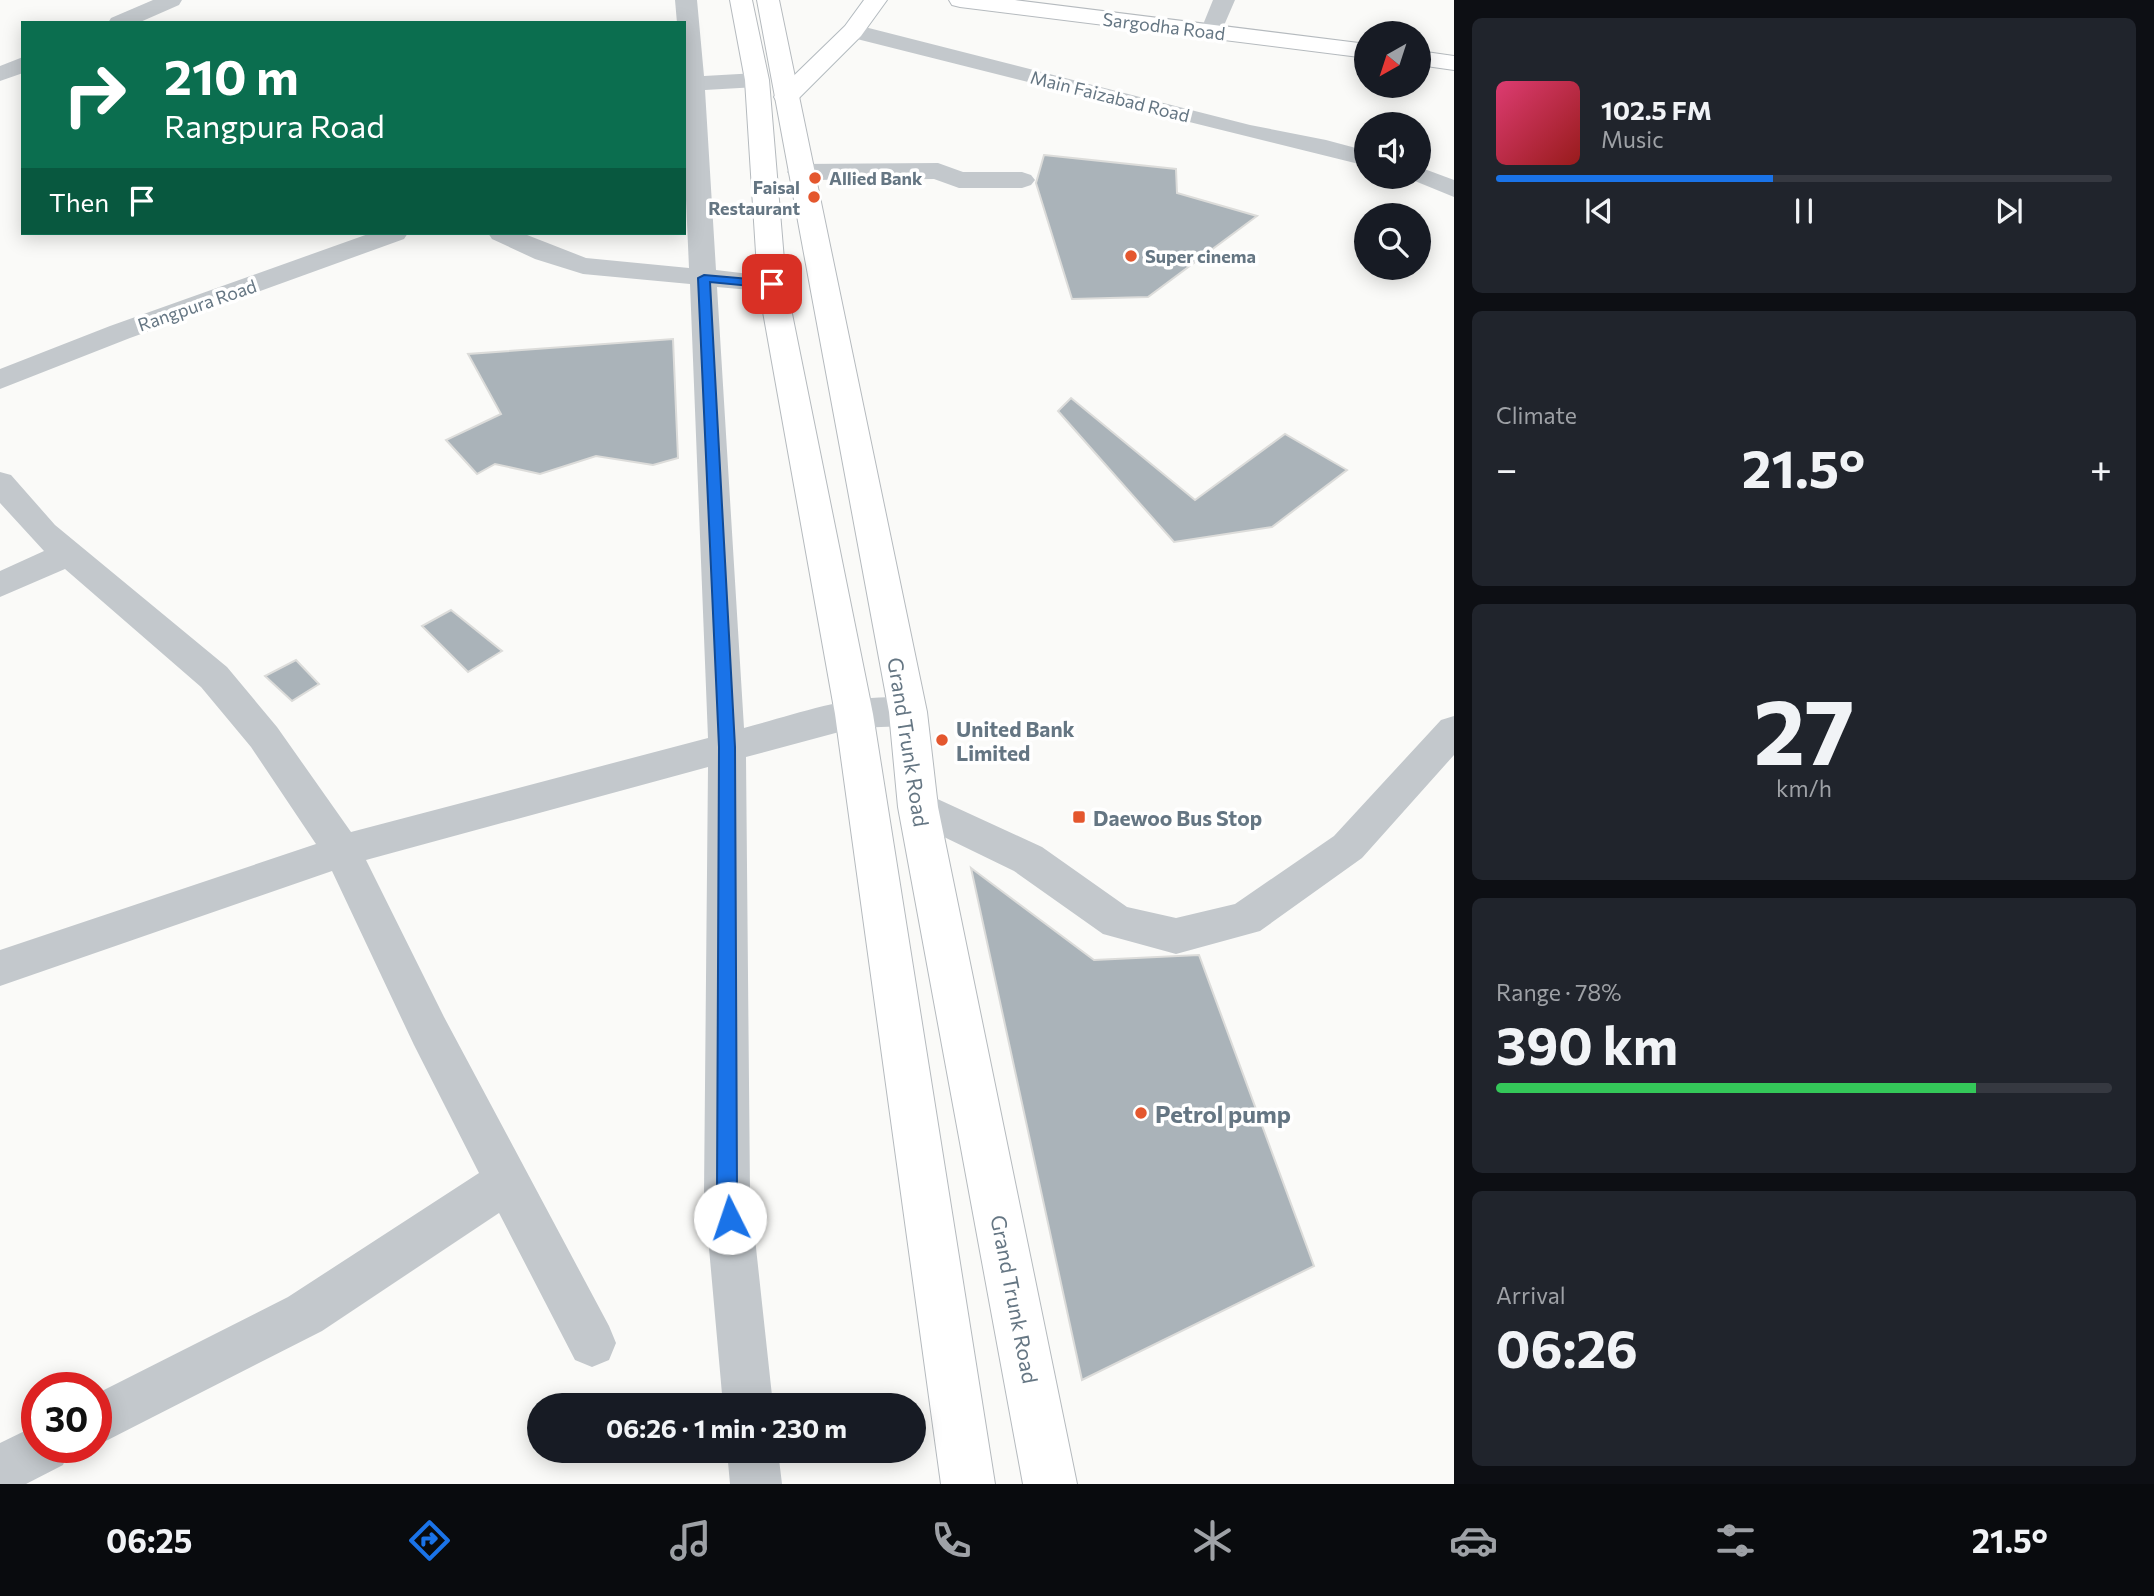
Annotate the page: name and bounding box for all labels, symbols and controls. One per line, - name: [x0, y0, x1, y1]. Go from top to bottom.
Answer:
- street label: Sargodha Road: [1102, 8, 1226, 44]
- north arrow: [1354, 21, 1432, 98]
- map controls: [1354, 21, 1431, 280]
- text: 210 m: [164, 45, 299, 105]
- icon: right: [49, 49, 140, 140]
- street label: Main Faizabad Road: [1028, 66, 1192, 126]
- text: 102.5 FM: [1601, 94, 1712, 125]
- text: Rangpura Road: [164, 105, 385, 145]
- button: sound: [1354, 112, 1431, 189]
- text: Music: [1601, 125, 1664, 153]
- place label: Allied Bank: [829, 167, 923, 189]
- marker: Allied Bank: [807, 170, 823, 186]
- place label: Faisal Restaurant: [708, 176, 800, 219]
- icon: arrive: [123, 182, 161, 220]
- text: Then: [49, 186, 109, 217]
- marker: Faisal Restaurant: [806, 189, 822, 205]
- icon: previous: [1580, 192, 1618, 230]
- icon: pause: [1785, 192, 1823, 230]
- icon: next: [1990, 192, 2028, 230]
- button: search: [1354, 203, 1431, 280]
- place label: Super cinema: [1145, 245, 1256, 267]
- marker: Super cinema: [1123, 248, 1139, 264]
- pin: [742, 254, 802, 314]
- icon: arrive: [753, 265, 791, 303]
- street label: Rangpura Road: [135, 274, 259, 336]
- text: Climate: [1496, 401, 1577, 429]
- text: 21.5°: [1742, 435, 1865, 499]
- text: −: [1496, 444, 1518, 491]
- text: +: [2090, 444, 2112, 491]
- street label: Grand Trunk Road: [883, 656, 935, 828]
- text: 27: [1753, 672, 1855, 784]
- place label: United Bank Limited: [956, 716, 1075, 765]
- marker: United Bank Limited: [934, 732, 950, 748]
- text: km/h: [1776, 774, 1832, 802]
- place label: Daewoo Bus Stop: [1093, 805, 1262, 830]
- marker: Daewoo Bus Stop: [1071, 809, 1087, 825]
- text: Range · 78%: [1496, 978, 1621, 1006]
- text: 390 km: [1496, 1012, 1678, 1076]
- place label: Petrol pump: [1155, 1099, 1291, 1128]
- marker: Petrol pump: [1133, 1105, 1149, 1121]
- position arrow: [693, 1181, 767, 1255]
- street label: Grand Trunk Road: [986, 1213, 1044, 1385]
- text: Arrival: [1496, 1281, 1566, 1309]
- text: 06:26: [1496, 1315, 1638, 1379]
- speed limit sign: 30: [21, 1372, 112, 1463]
- text: 06:26 · 1 min · 230 m: [606, 1412, 847, 1443]
- icon: directions: [405, 1516, 454, 1565]
- icon: music: [666, 1516, 715, 1565]
- icon: phone: [927, 1516, 976, 1565]
- icon: climate: [1188, 1516, 1237, 1565]
- icon: car: [1449, 1516, 1498, 1565]
- icon: filters: [1711, 1516, 1760, 1565]
- text: 06:25: [106, 1520, 192, 1560]
- text: 21.5°: [1972, 1520, 2048, 1560]

